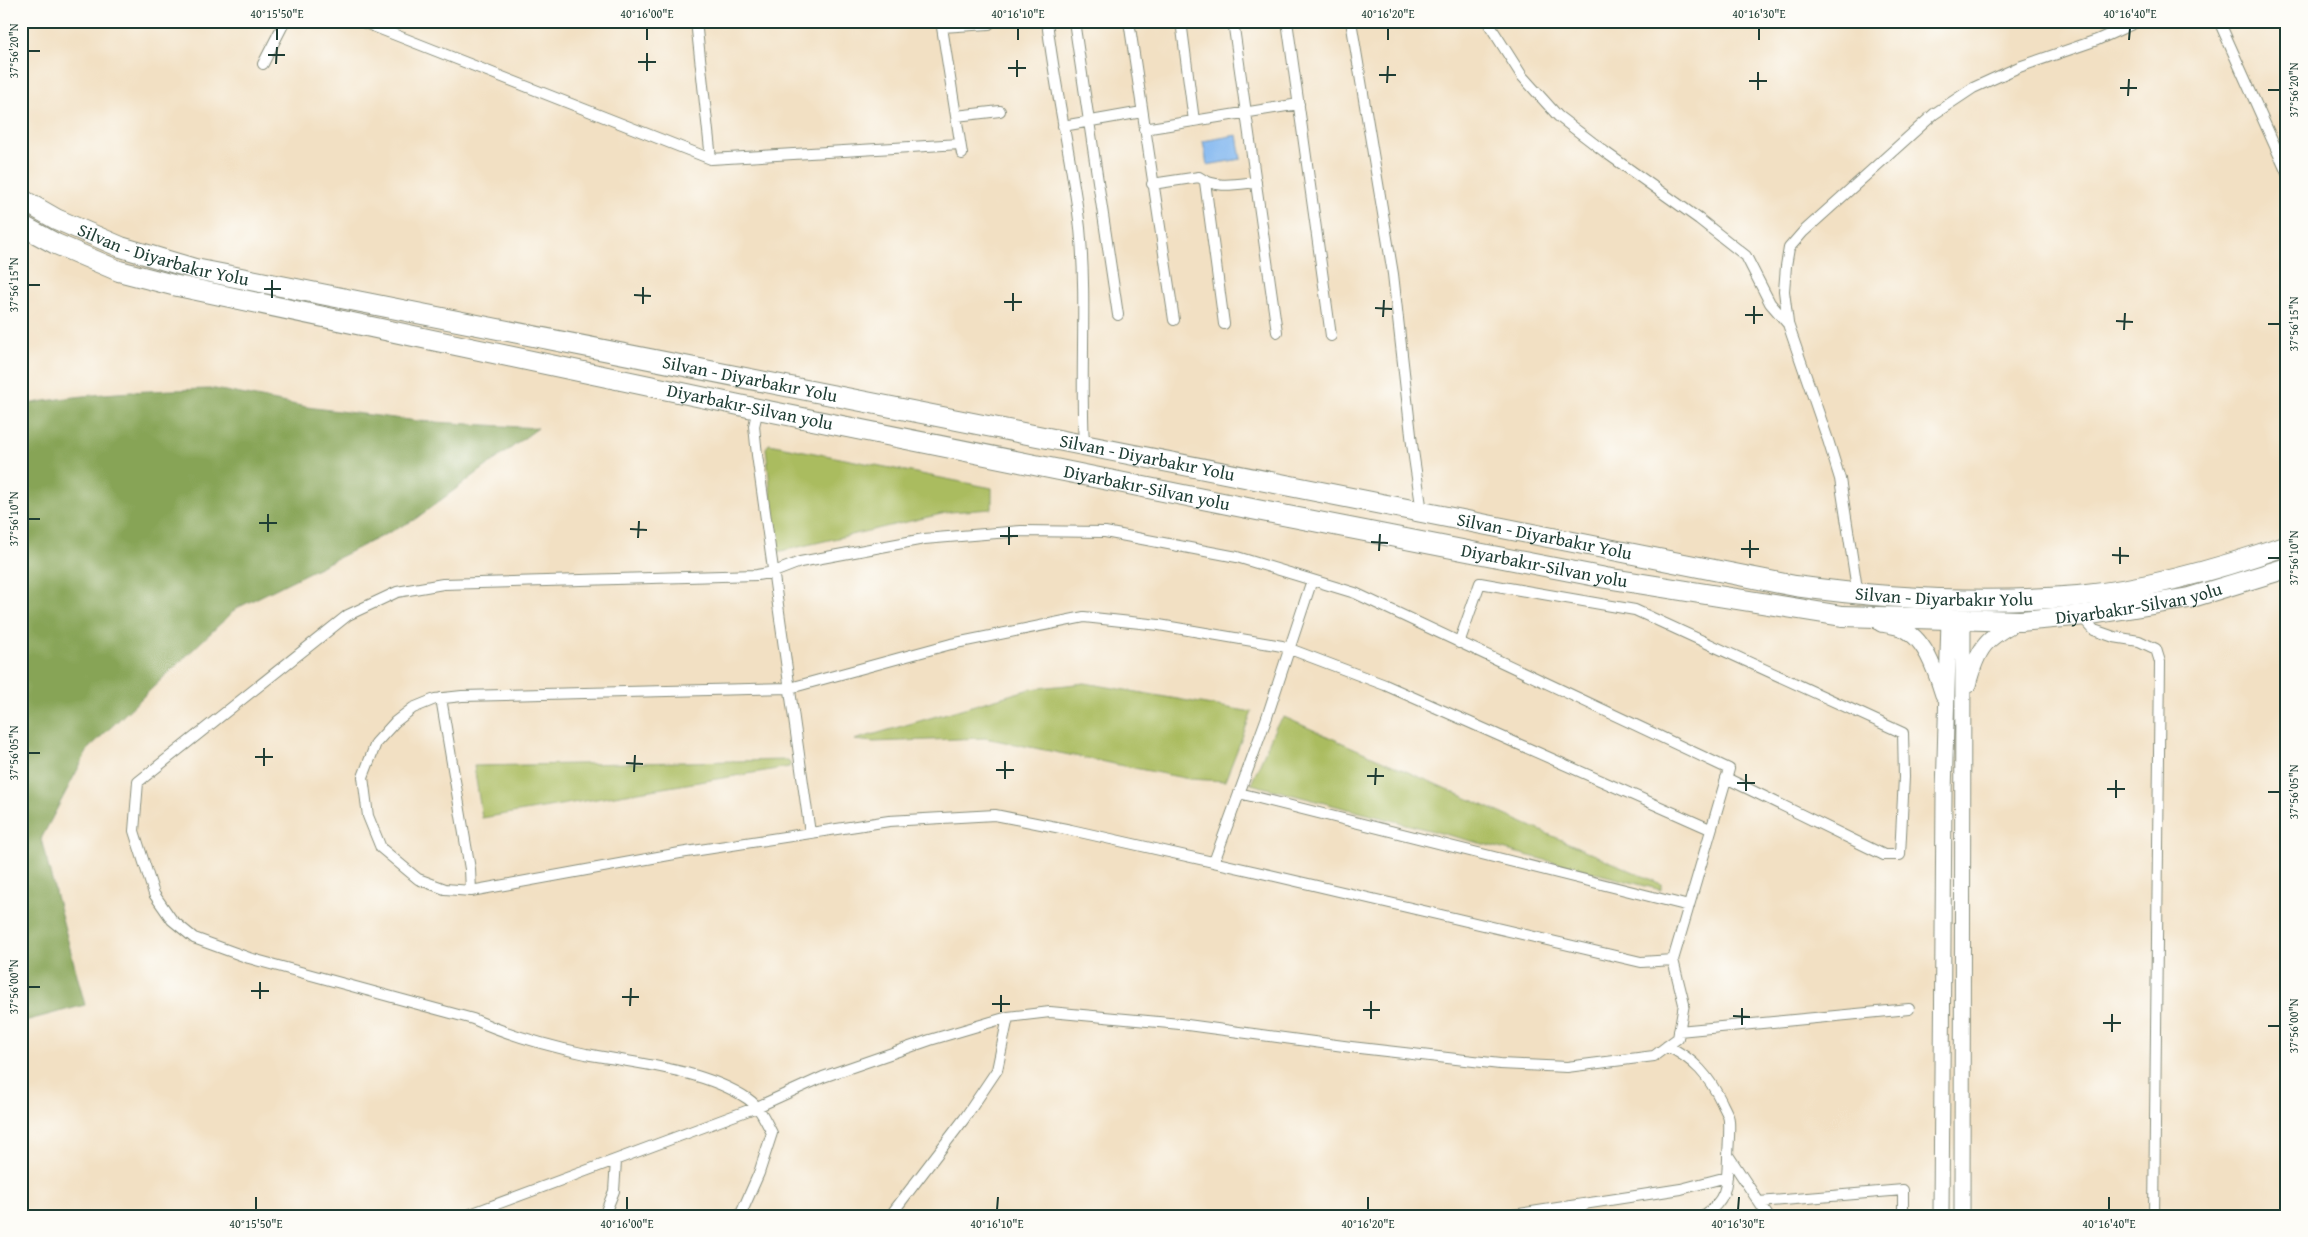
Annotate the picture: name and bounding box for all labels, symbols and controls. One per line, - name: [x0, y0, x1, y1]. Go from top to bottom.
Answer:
- text: 40°15'50"E: [250, 5, 304, 22]
- text: 40°16'00"E: [620, 5, 674, 22]
- text: 40°16'10"E: [991, 5, 1045, 22]
- text: 40°16'20"E: [1361, 5, 1415, 22]
- text: 40°16'30"E: [1732, 5, 1786, 22]
- text: 40°16'40"E: [2103, 5, 2157, 22]
- text: 37°56'20"N: [5, 23, 22, 79]
- text: 37°56'20"N: [2285, 62, 2302, 118]
- street label: Silvan - Diyarbakır Yolu: [73, 216, 252, 292]
- text: 37°56'15"N: [5, 257, 22, 313]
- text: 37°56'15"N: [2285, 296, 2302, 352]
- street label: Silvan - Diyarbakır Yolu: [660, 348, 840, 409]
- street label: Diyarbakır-Silvan yolu: [665, 376, 836, 437]
- street label: Silvan - Diyarbakır Yolu: [1057, 427, 1238, 488]
- street label: Diyarbakır-Silvan yolu: [1062, 457, 1233, 517]
- text: 37°56'10"N: [5, 491, 22, 547]
- street label: Silvan - Diyarbakır Yolu: [1455, 505, 1635, 566]
- text: 37°56'10"N: [2285, 530, 2302, 586]
- street label: Diyarbakır-Silvan yolu: [1459, 536, 1630, 594]
- street label: Diyarbakır-Silvan yolu: [2054, 575, 2225, 631]
- street label: Silvan - Diyarbakır Yolu: [1854, 579, 2034, 613]
- text: 37°56'05"N: [5, 725, 22, 781]
- text: 37°56'05"N: [2285, 764, 2302, 820]
- text: 37°56'00"N: [5, 959, 22, 1015]
- text: 37°56'00"N: [2285, 998, 2302, 1054]
- text: 40°15'50"E: [229, 1215, 283, 1232]
- text: 40°16'00"E: [600, 1215, 654, 1232]
- text: 40°16'10"E: [970, 1215, 1024, 1232]
- text: 40°16'20"E: [1341, 1215, 1395, 1232]
- text: 40°16'30"E: [1711, 1215, 1765, 1232]
- text: 40°16'40"E: [2082, 1215, 2136, 1232]

